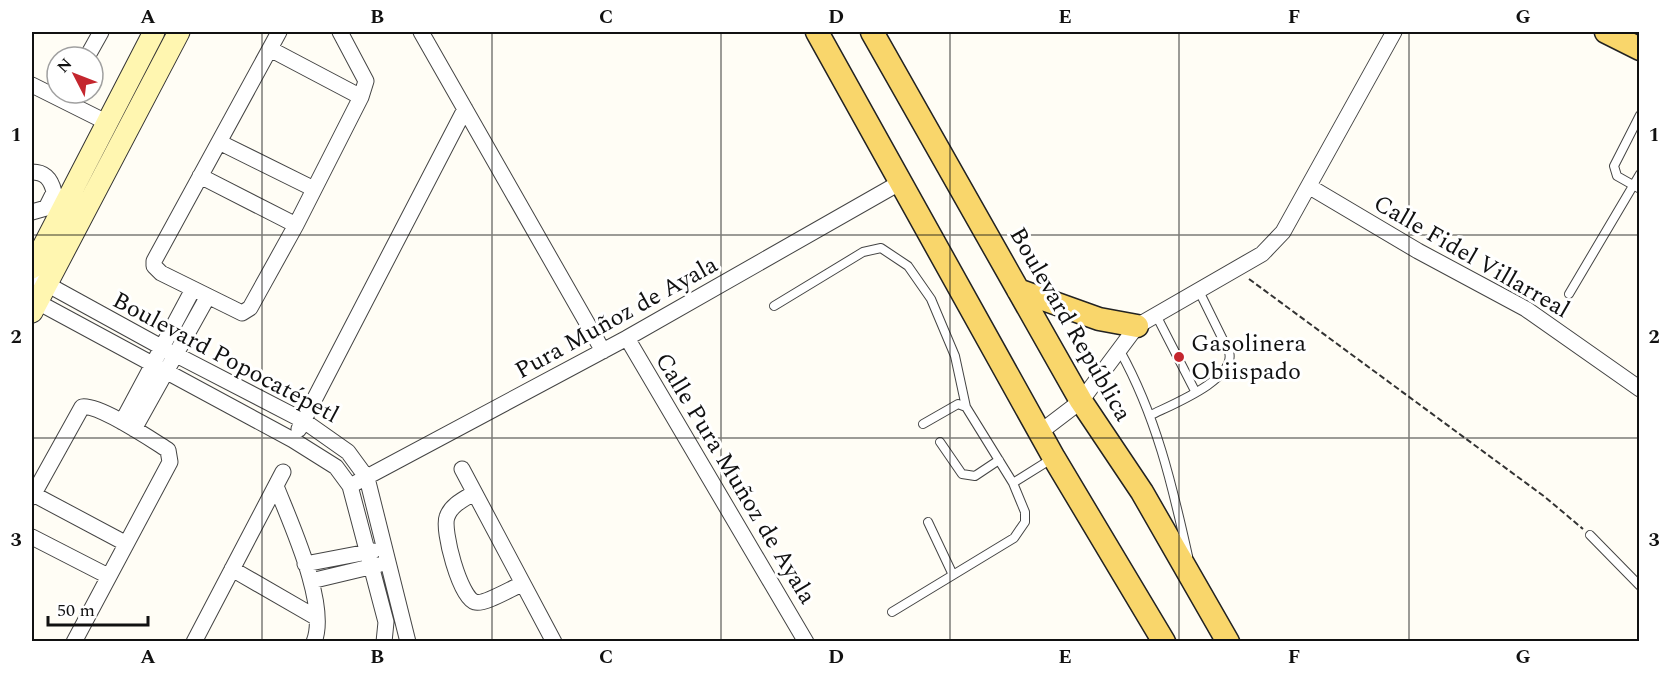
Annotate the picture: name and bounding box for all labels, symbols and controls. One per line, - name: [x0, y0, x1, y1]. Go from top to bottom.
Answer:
- text: A: [140, 2, 156, 32]
- text: B: [370, 2, 384, 32]
- text: C: [599, 2, 613, 32]
- text: D: [828, 2, 844, 32]
- text: E: [1058, 2, 1072, 32]
- text: F: [1288, 2, 1300, 32]
- text: G: [1515, 2, 1531, 32]
- north arrow: [45, 45, 105, 105]
- text: N: [51, 53, 78, 79]
- text: 1: [10, 120, 22, 150]
- text: 1: [1648, 120, 1660, 150]
- street label: Calle Fidel Villarreal: [1367, 186, 1576, 328]
- street label: Boulevard República: [1000, 221, 1141, 429]
- street label: Pura Muñoz de Ayala: [508, 247, 725, 389]
- street label: Boulevard Popocatépetl: [106, 283, 345, 433]
- text: 2: [10, 322, 22, 352]
- text: 2: [1648, 322, 1660, 352]
- place label: Gasolinera Obiispado: [1191, 326, 1306, 390]
- street label: Calle Pura Muñoz de Ayala: [646, 346, 825, 611]
- marker: Gasolinera Obiispado: [1172, 350, 1186, 364]
- text: 3: [10, 525, 22, 555]
- text: 3: [1648, 525, 1660, 555]
- scale bar: [48, 589, 148, 627]
- text: 50 m: [57, 597, 95, 624]
- text: A: [140, 642, 156, 672]
- text: B: [370, 642, 384, 672]
- text: C: [599, 642, 613, 672]
- text: D: [828, 642, 844, 672]
- text: E: [1058, 642, 1072, 672]
- text: F: [1288, 642, 1300, 672]
- text: G: [1515, 642, 1531, 672]

